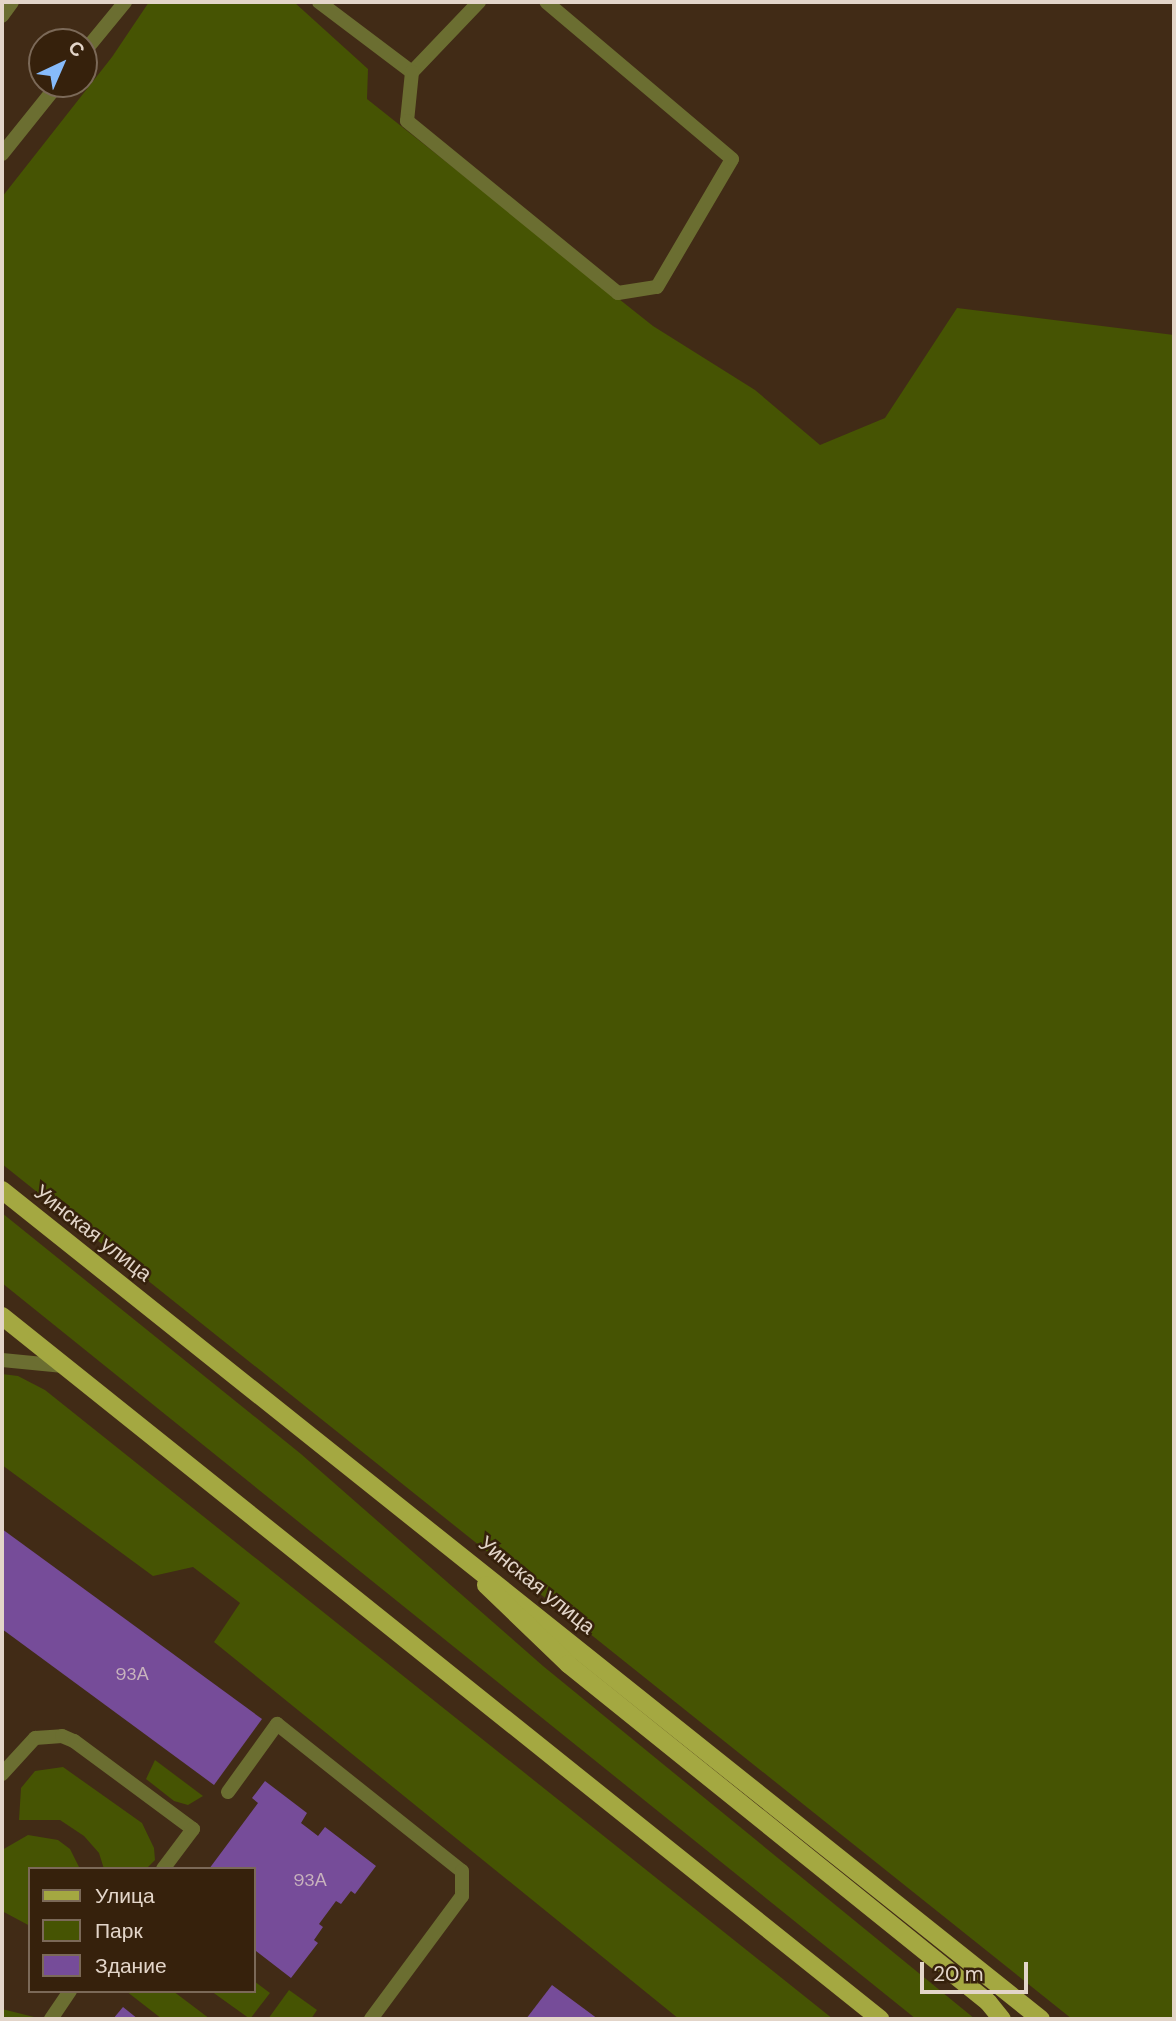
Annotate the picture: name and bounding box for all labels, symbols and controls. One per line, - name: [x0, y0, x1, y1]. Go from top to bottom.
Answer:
- north arrow: [28, 28, 98, 98]
- text: С: [63, 35, 90, 63]
- street label: Уинская улица: [29, 1179, 157, 1287]
- street label: Уинская улица: [474, 1530, 600, 1640]
- house number: 93А: [115, 1663, 149, 1685]
- legend: [28, 1867, 256, 1993]
- house number: 93А: [293, 1869, 327, 1891]
- text: Улица: [95, 1882, 155, 1910]
- text: Парк: [95, 1917, 143, 1945]
- scale bar: [924, 1948, 1032, 1992]
- text: Здание: [95, 1952, 167, 1980]
- text: 20 m: [933, 1960, 984, 1988]

